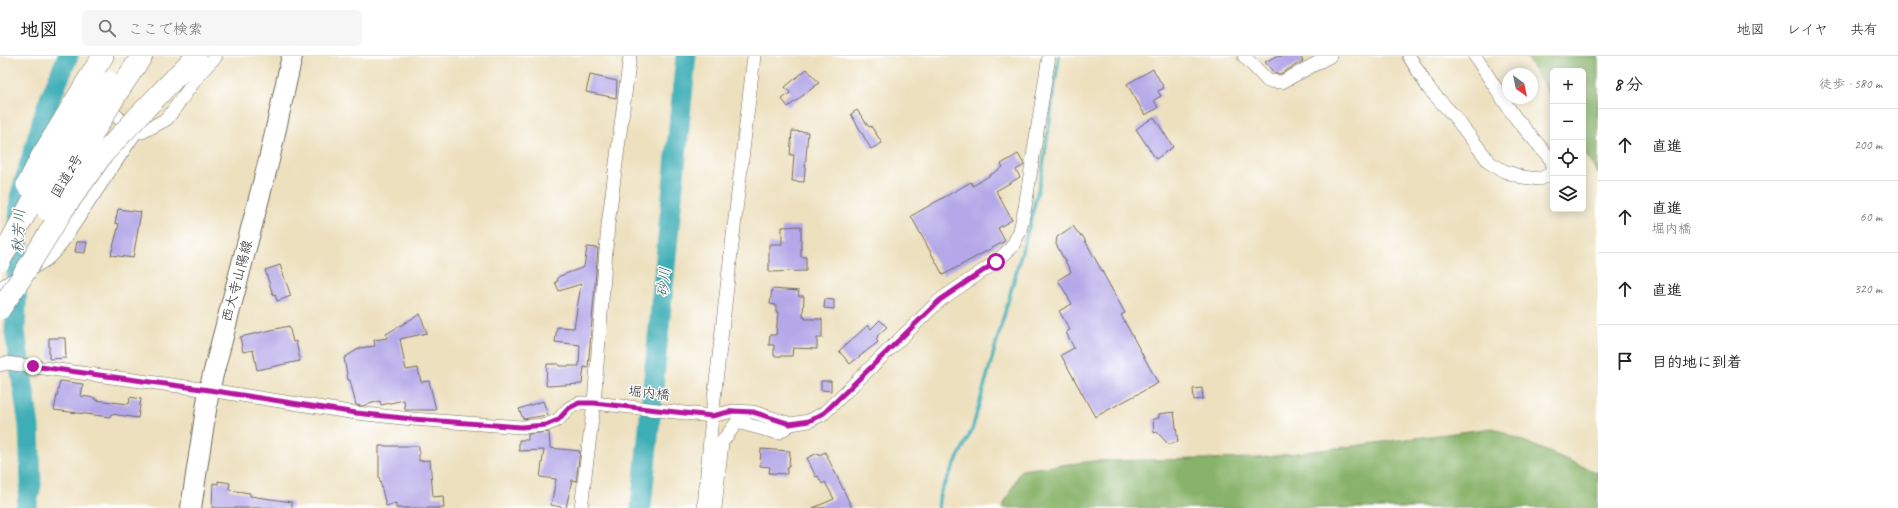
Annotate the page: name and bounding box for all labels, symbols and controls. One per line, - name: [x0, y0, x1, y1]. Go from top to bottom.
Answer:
- search box: [82, 10, 362, 46]
- icon: search: [96, 17, 118, 39]
- text: 地図: [20, 18, 58, 42]
- text: ここで検索: [128, 20, 203, 39]
- text: 地図: [1737, 21, 1765, 38]
- text: レイヤ: [1787, 21, 1828, 38]
- text: 共有: [1850, 21, 1878, 38]
- north arrow: [1502, 68, 1538, 104]
- map controls: [1550, 68, 1586, 212]
- button: +: [1550, 68, 1586, 104]
- text: 8 分: [1614, 74, 1643, 95]
- text: 徒歩 · 580 m: [1819, 76, 1882, 92]
- button: −: [1550, 104, 1586, 140]
- icon: ahead: [1614, 134, 1636, 156]
- text: 直進: [1652, 137, 1682, 156]
- text: 200 m: [1854, 137, 1882, 153]
- button: locate: [1550, 140, 1586, 176]
- street label: 国道2号: [47, 151, 87, 201]
- button: layers: [1550, 176, 1586, 212]
- text: 直進: [1652, 199, 1682, 218]
- icon: ahead: [1614, 206, 1636, 228]
- water label: 秋芳川: [9, 208, 29, 254]
- text: 60 m: [1860, 209, 1882, 225]
- text: 堀内橋: [1652, 221, 1691, 237]
- street label: 西大寺山陽線: [218, 238, 256, 324]
- route start: [987, 253, 1005, 271]
- water label: 砂川: [653, 266, 675, 298]
- icon: ahead: [1614, 278, 1636, 300]
- text: 直進: [1652, 281, 1682, 300]
- text: 320 m: [1854, 281, 1882, 297]
- icon: arrive: [1614, 350, 1636, 372]
- text: 目的地に到着: [1652, 353, 1742, 372]
- route end: [24, 357, 42, 375]
- street label: 堀内橋: [627, 382, 671, 404]

